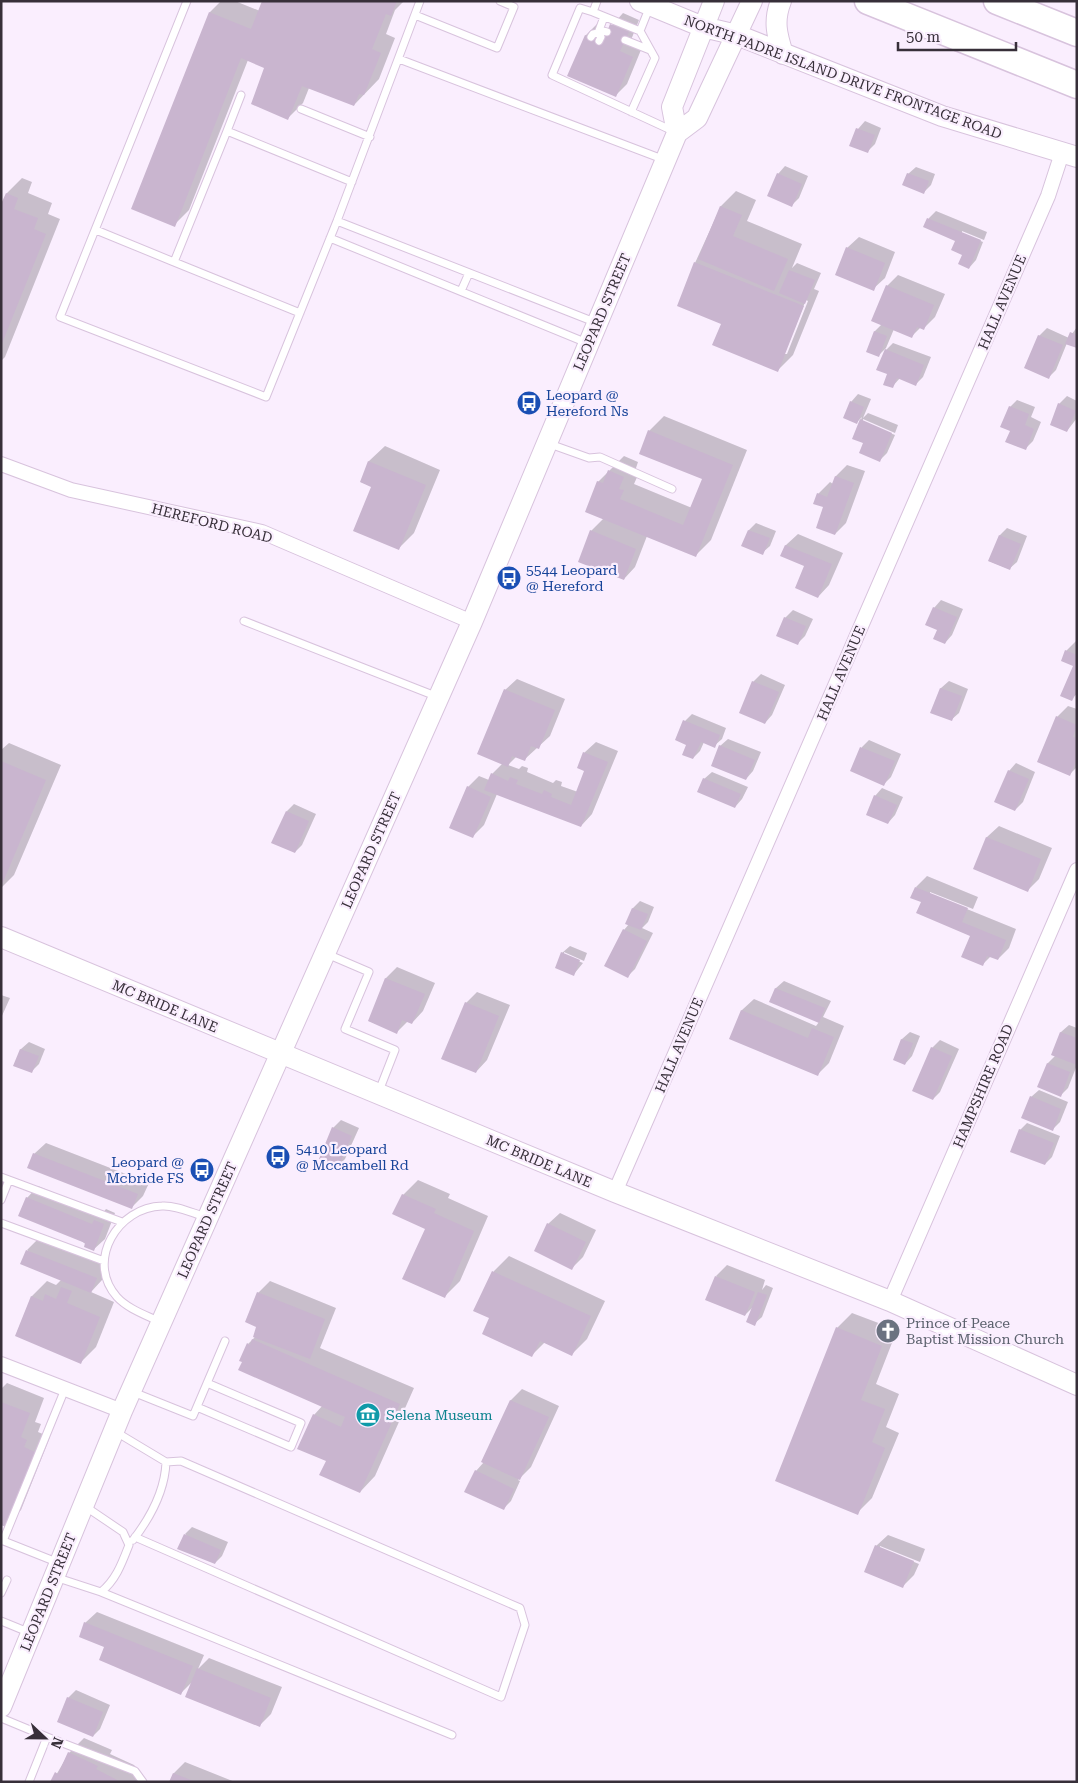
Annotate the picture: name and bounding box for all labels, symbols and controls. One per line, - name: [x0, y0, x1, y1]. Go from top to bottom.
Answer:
- street label: NORTH PADRE ISLAND DRIVE FRONTAGE ROAD: [682, 12, 1004, 142]
- scale bar: [898, 20, 1016, 52]
- text: 50 m: [906, 28, 941, 46]
- street label: LEOPARD STREET: [570, 251, 634, 373]
- street label: HALL AVENUE: [975, 252, 1029, 352]
- place label: Leopard @ Hereford Ns: [546, 387, 629, 419]
- bus stop icon: Leopard @ Hereford Ns: [516, 390, 542, 416]
- street label: HEREFORD ROAD: [150, 500, 274, 546]
- place label: 5544 Leopard @ Hereford: [526, 562, 617, 594]
- bus stop icon: 5544 Leopard @ Hereford: [496, 565, 522, 591]
- street label: HALL AVENUE: [814, 623, 868, 723]
- street label: LEOPARD STREET: [338, 789, 404, 911]
- street label: MC BRIDE LANE: [110, 976, 220, 1036]
- street label: HALL AVENUE: [652, 995, 706, 1095]
- street label: HAMPSHIRE ROAD: [950, 1022, 1016, 1150]
- street label: MC BRIDE LANE: [484, 1131, 594, 1191]
- place label: 5410 Leopard @ Mccambell Rd: [296, 1141, 409, 1173]
- bus stop icon: 5410 Leopard @ Mccambell Rd: [265, 1144, 291, 1170]
- place label: Leopard @ Mcbride FS: [106, 1154, 184, 1186]
- bus stop icon: Leopard @ Mcbride FS: [189, 1157, 215, 1183]
- street label: LEOPARD STREET: [174, 1159, 240, 1281]
- place label: Prince of Peace Baptist Mission Church: [906, 1315, 1064, 1347]
- church icon: Prince of Peace Baptist Mission Church: [875, 1318, 901, 1344]
- museum icon: Selena Museum: [355, 1402, 381, 1428]
- place label: Selena Museum: [386, 1407, 493, 1423]
- street label: LEOPARD STREET: [17, 1531, 79, 1653]
- north arrow: [20, 1713, 70, 1763]
- text: N: [48, 1735, 66, 1751]

